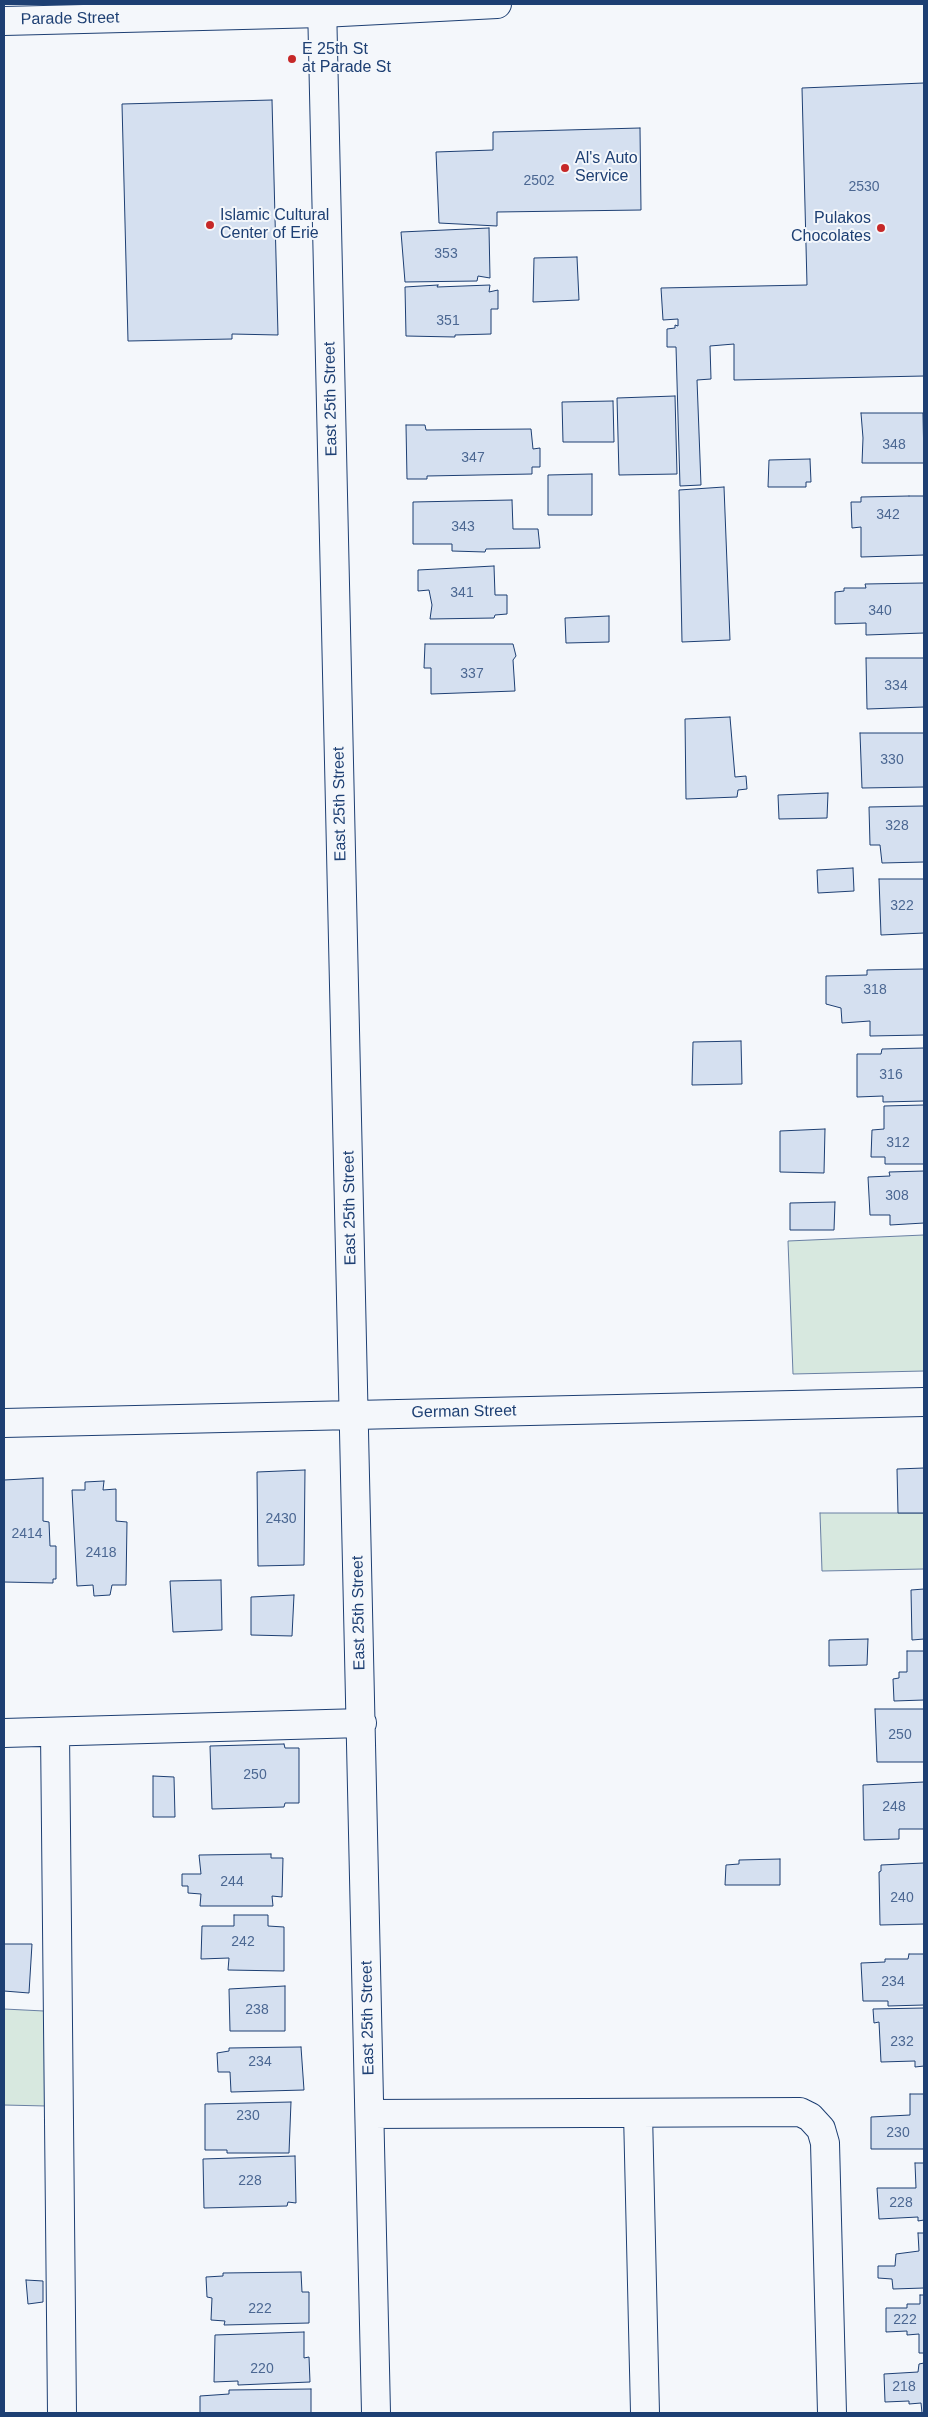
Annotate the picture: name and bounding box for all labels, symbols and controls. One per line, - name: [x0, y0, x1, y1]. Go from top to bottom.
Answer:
- street label: Parade Street: [20, 9, 120, 29]
- place label: E 25th St at Parade St: [302, 40, 391, 78]
- marker: E 25th St at Parade St: [286, 53, 298, 65]
- place label: Al's Auto Service: [575, 149, 638, 187]
- marker: Al's Auto Service: [559, 162, 571, 174]
- house number: 2502: [523, 173, 555, 189]
- house number: 2530: [848, 179, 880, 195]
- place label: Islamic Cultural Center of Erie: [220, 206, 329, 244]
- place label: Pulakos Chocolates: [791, 209, 871, 247]
- marker: Islamic Cultural Center of Erie: [204, 219, 216, 231]
- marker: Pulakos Chocolates: [875, 222, 887, 234]
- house number: 353: [434, 246, 458, 262]
- house number: 351: [436, 313, 460, 329]
- street label: East 25th Street: [320, 341, 342, 457]
- house number: 348: [882, 437, 906, 453]
- house number: 347: [461, 450, 485, 466]
- house number: 342: [876, 507, 900, 523]
- house number: 343: [451, 519, 475, 535]
- house number: 341: [450, 585, 474, 601]
- house number: 340: [868, 603, 892, 619]
- house number: 337: [460, 666, 484, 682]
- house number: 334: [884, 678, 908, 694]
- street label: East 25th Street: [329, 746, 351, 862]
- house number: 330: [880, 752, 904, 768]
- house number: 328: [885, 818, 909, 834]
- house number: 322: [890, 898, 914, 914]
- house number: 318: [863, 982, 887, 998]
- house number: 316: [879, 1067, 903, 1083]
- house number: 312: [886, 1135, 910, 1151]
- street label: East 25th Street: [339, 1150, 361, 1266]
- house number: 308: [885, 1188, 909, 1204]
- street label: German Street: [411, 1401, 517, 1423]
- house number: 2430: [265, 1511, 297, 1527]
- house number: 2414: [11, 1526, 43, 1542]
- house number: 2418: [85, 1545, 117, 1561]
- street label: East 25th Street: [348, 1555, 370, 1671]
- house number: 250: [888, 1727, 912, 1743]
- house number: 250: [243, 1767, 267, 1783]
- house number: 248: [882, 1799, 906, 1815]
- house number: 244: [220, 1874, 244, 1890]
- house number: 240: [890, 1890, 914, 1906]
- house number: 242: [231, 1934, 255, 1950]
- street label: East 25th Street: [357, 1960, 379, 2076]
- house number: 234: [881, 1974, 905, 1990]
- house number: 238: [245, 2002, 269, 2018]
- house number: 232: [890, 2034, 914, 2050]
- house number: 234: [248, 2054, 272, 2070]
- house number: 230: [236, 2108, 260, 2124]
- house number: 230: [886, 2125, 910, 2141]
- house number: 228: [238, 2173, 262, 2189]
- house number: 228: [889, 2195, 913, 2211]
- house number: 222: [248, 2301, 272, 2317]
- house number: 222: [893, 2312, 917, 2328]
- house number: 220: [250, 2361, 274, 2377]
- house number: 218: [892, 2379, 916, 2395]

